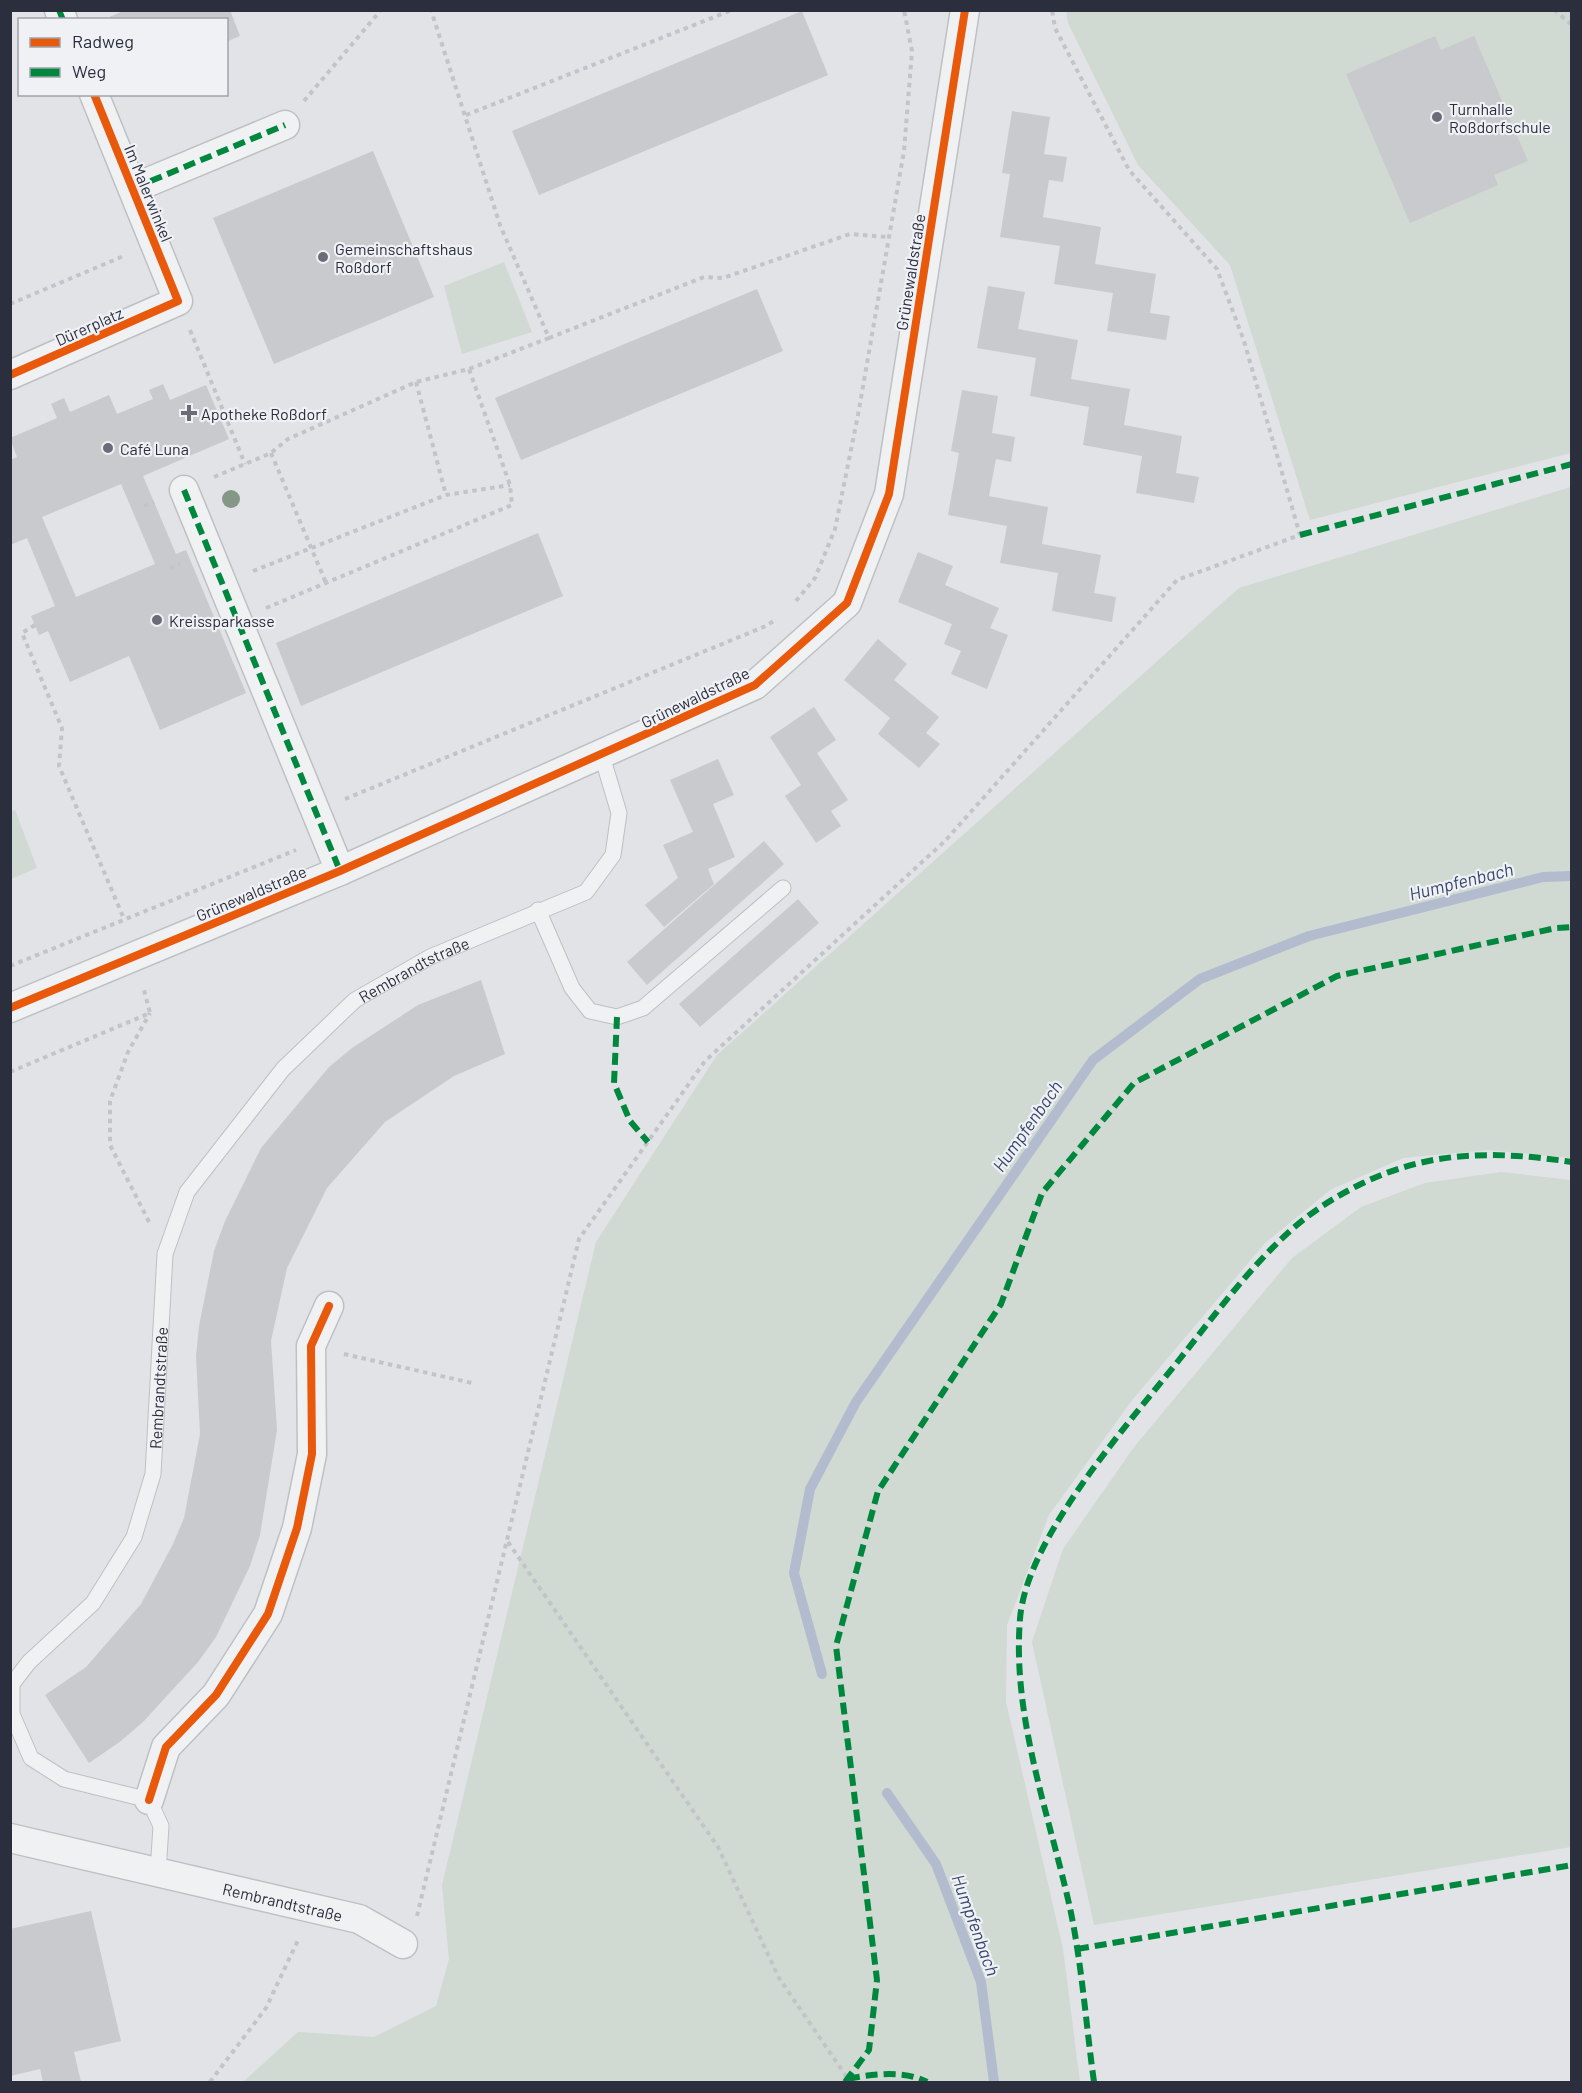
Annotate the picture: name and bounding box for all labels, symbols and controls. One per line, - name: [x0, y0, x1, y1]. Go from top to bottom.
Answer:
- legend: [18, 18, 228, 96]
- text: Radweg: [72, 30, 134, 52]
- text: Weg: [72, 60, 106, 82]
- place label: Turnhalle Roßdorfschule: [1449, 99, 1551, 136]
- marker: Turnhalle Roßdorfschule: [1430, 110, 1444, 124]
- street label: Im Malerwinkel: [121, 142, 177, 244]
- street label: Grünewaldstraße: [891, 212, 929, 332]
- place label: Gemeinschaftshaus Roßdorf: [335, 239, 473, 276]
- marker: Gemeinschaftshaus Roßdorf: [316, 250, 330, 264]
- street label: Dürerplatz: [52, 303, 126, 349]
- place label: Apotheke Roßdorf: [201, 404, 327, 423]
- marker: Apotheke Roßdorf: [182, 406, 196, 420]
- place label: Café Luna: [120, 439, 189, 458]
- marker: Café Luna: [101, 441, 115, 455]
- place label: Kreissparkasse: [169, 611, 275, 630]
- marker: Kreissparkasse: [150, 613, 164, 627]
- street label: Grünewaldstraße: [638, 663, 752, 731]
- water label: Humpfenbach: [1407, 857, 1515, 905]
- street label: Grünewaldstraße: [193, 861, 309, 925]
- street label: Rembrandtstraße: [355, 932, 472, 1006]
- water label: Humpfenbach: [987, 1076, 1067, 1176]
- street label: Rembrandtstraße: [145, 1326, 171, 1449]
- water label: Humpfenbach: [947, 1871, 1005, 1979]
- street label: Rembrandtstraße: [221, 1878, 344, 1924]

